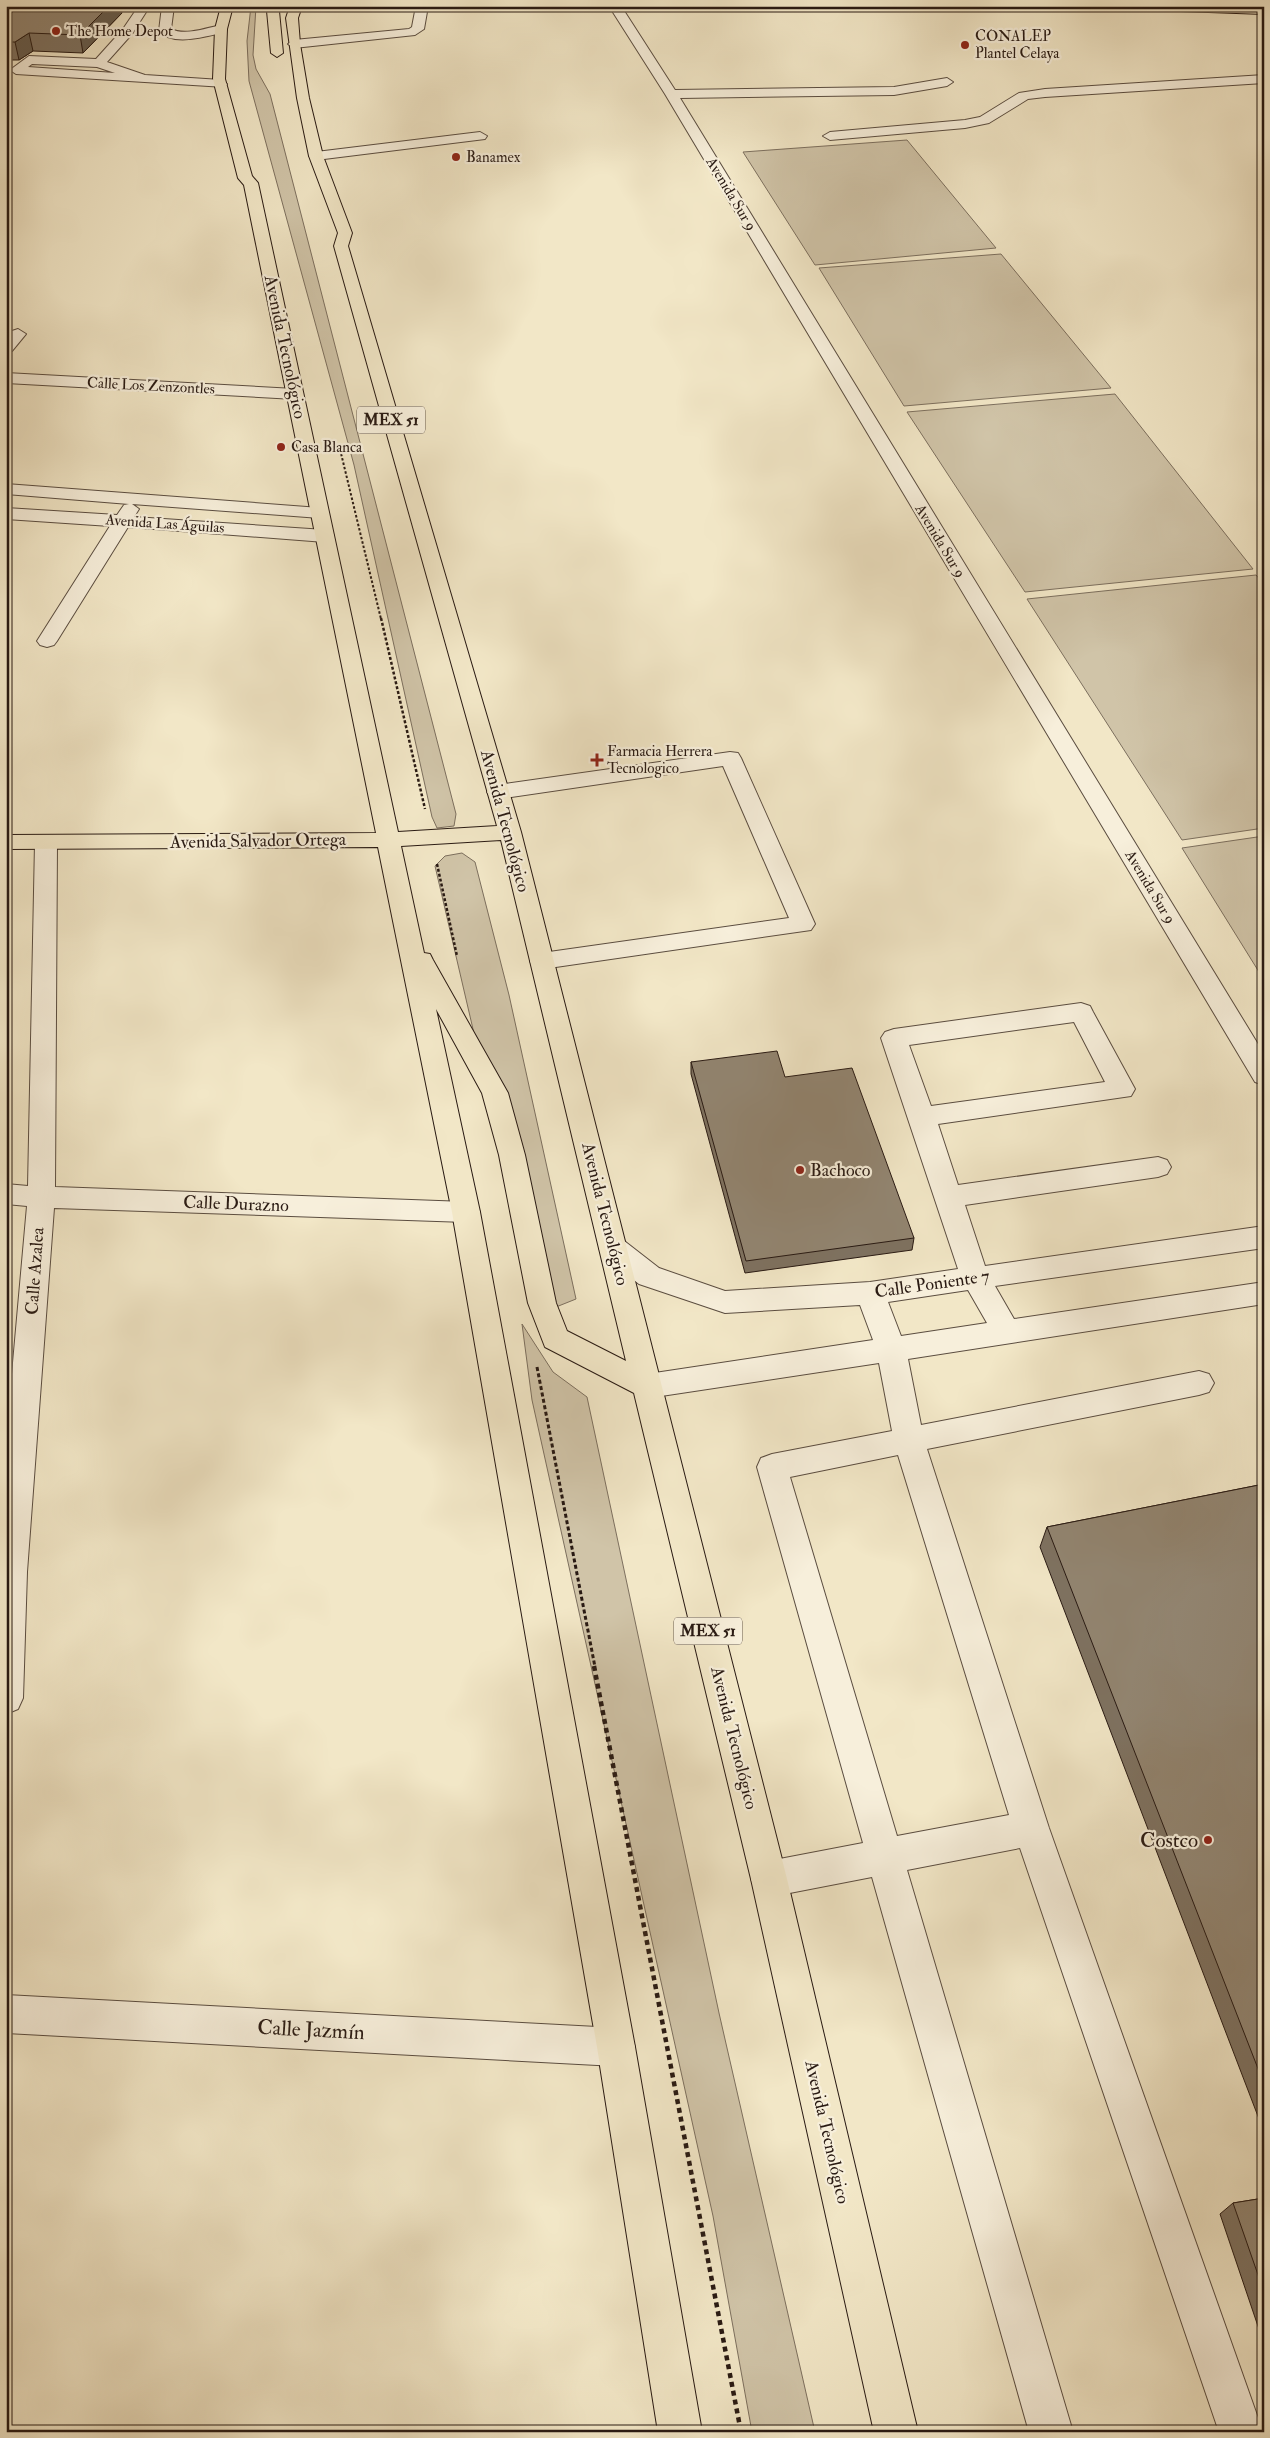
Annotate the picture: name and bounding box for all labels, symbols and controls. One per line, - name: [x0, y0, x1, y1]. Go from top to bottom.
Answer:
- place label: The Home Depot: [66, 22, 173, 42]
- marker: The Home Depot: [50, 25, 62, 37]
- place label: CONALEP Plantel Celaya: [975, 27, 1060, 63]
- marker: CONALEP Plantel Celaya: [959, 39, 971, 51]
- place label: Banamex: [466, 148, 521, 167]
- marker: Banamex: [450, 151, 462, 163]
- street label: Avenida Sur 9: [701, 153, 760, 234]
- street label: Avenida Tecnológico: [258, 272, 312, 421]
- street label: Calle Los Zenzontles: [87, 373, 215, 399]
- road number: MEX 51: [357, 406, 425, 434]
- place label: Casa Blanca: [291, 438, 363, 457]
- marker: Casa Blanca: [275, 441, 287, 453]
- street label: Avenida Sur 9: [910, 500, 969, 581]
- street label: Avenida Las Águilas: [104, 508, 225, 538]
- place label: Farmacia Herrera Tecnologico: [607, 742, 713, 778]
- street label: Avenida Tecnológico: [475, 746, 535, 895]
- marker: Farmacia Herrera Tecnologico: [591, 754, 603, 766]
- street label: Avenida Salvador Ortega: [169, 828, 347, 854]
- street label: Avenida Sur 9: [1120, 846, 1179, 927]
- street label: Avenida Tecnológico: [576, 1139, 634, 1288]
- place label: Bachoco: [810, 1159, 871, 1182]
- marker: Bachoco: [794, 1164, 806, 1176]
- street label: Calle Durazno: [183, 1191, 290, 1217]
- street label: Calle Azalea: [20, 1226, 50, 1316]
- street label: Calle Poniente 7: [873, 1265, 991, 1303]
- road number: MEX 51: [674, 1618, 742, 1644]
- street label: Avenida Tecnológico: [705, 1663, 763, 1812]
- place label: Costco: [1140, 1827, 1198, 1854]
- marker: Costco: [1202, 1834, 1214, 1846]
- street label: Calle Jazmín: [257, 2014, 365, 2046]
- street label: Avenida Tecnológico: [799, 2057, 855, 2206]

